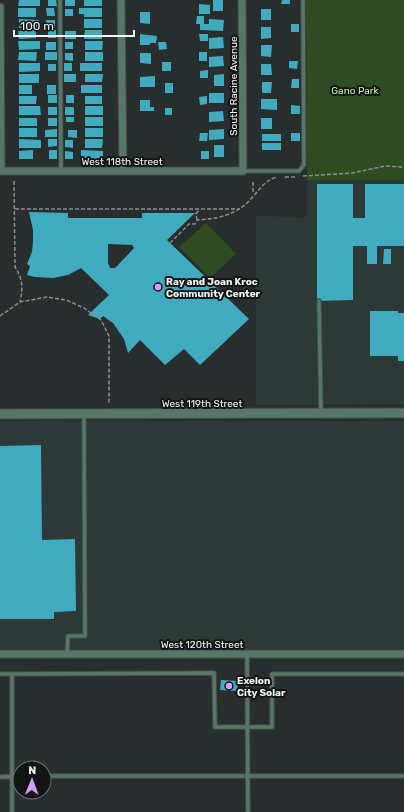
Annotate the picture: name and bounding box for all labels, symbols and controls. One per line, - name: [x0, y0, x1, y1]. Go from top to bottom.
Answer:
- scale bar: [14, 12, 134, 38]
- text: 100 m: [20, 19, 54, 33]
- street label: South Racine Avenue: [228, 36, 240, 136]
- park label: Gano Park: [331, 85, 380, 97]
- street label: West 118th Street: [81, 156, 163, 168]
- place label: Ray and Joan Kroc Community Center: [166, 276, 261, 300]
- marker: Ray and Joan Kroc Community Center: [153, 282, 163, 292]
- street label: West 119th Street: [162, 398, 242, 410]
- street label: West 120th Street: [161, 639, 243, 651]
- place label: Exelon City Solar: [237, 675, 286, 699]
- marker: Exelon City Solar: [224, 681, 234, 691]
- north arrow: [12, 760, 52, 800]
- text: N: [28, 764, 36, 777]

